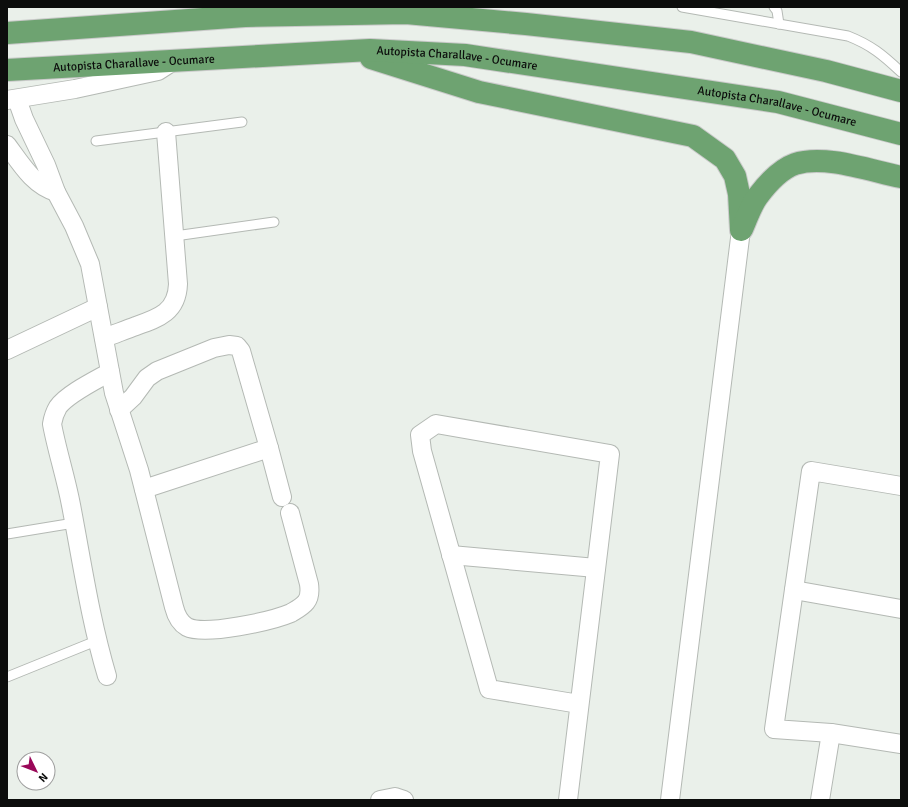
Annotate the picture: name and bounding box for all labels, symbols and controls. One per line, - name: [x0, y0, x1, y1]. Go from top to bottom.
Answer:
- street label: Autopista Charallave - Ocumare: [376, 43, 539, 73]
- street label: Autopista Charallave - Ocumare: [53, 51, 215, 75]
- street label: Autopista Charallave - Ocumare: [697, 83, 858, 130]
- north arrow: [16, 751, 56, 791]
- text: N: [36, 770, 50, 785]

